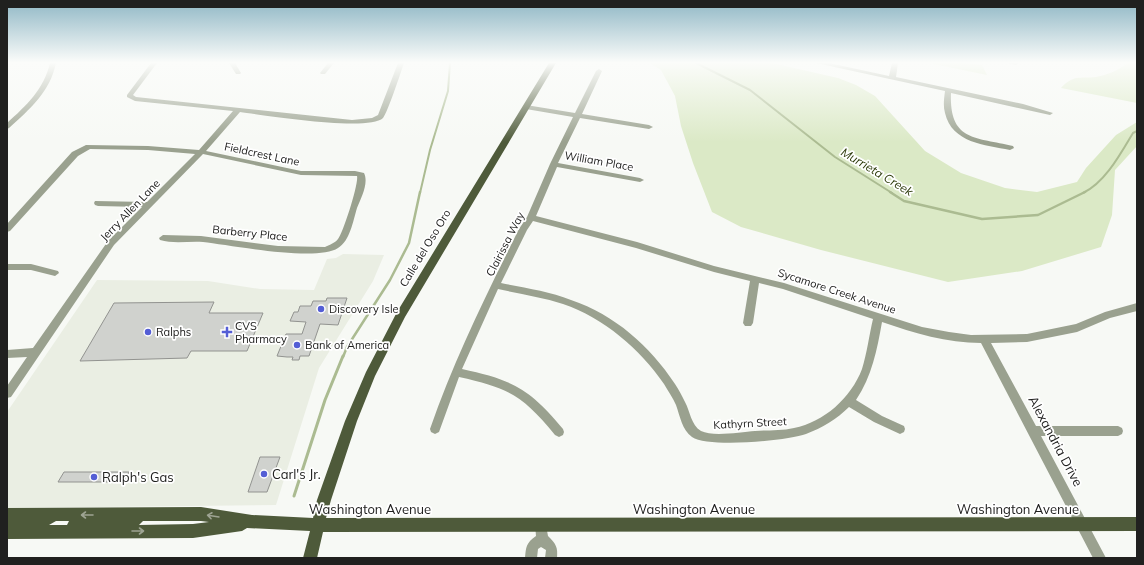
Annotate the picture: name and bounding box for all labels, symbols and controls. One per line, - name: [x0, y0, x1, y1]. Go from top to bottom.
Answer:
- street label: Fieldcrest Lane: [223, 139, 301, 169]
- water label: Murrieta Creek: [838, 144, 917, 199]
- street label: William Place: [564, 148, 634, 174]
- street label: Jerry Allen Lane: [97, 176, 163, 244]
- street label: Calle del Oso Oro: [396, 207, 454, 289]
- street label: Clairissa Way: [483, 209, 527, 279]
- street label: Barberry Place: [212, 222, 288, 244]
- street label: Sycamore Creek Avenue: [776, 265, 898, 317]
- place label: Discovery Isle: [329, 302, 399, 316]
- marker: Discovery Isle: [316, 304, 326, 314]
- place label: CVS Pharmacy: [235, 319, 287, 346]
- place label: Ralphs: [156, 325, 191, 339]
- marker: Ralphs: [143, 327, 153, 337]
- marker: CVS Pharmacy: [222, 327, 232, 337]
- place label: Bank of America: [305, 338, 389, 352]
- marker: Bank of America: [292, 340, 302, 350]
- street label: Alexandria Drive: [1025, 393, 1087, 489]
- street label: Kathyrn Street: [713, 414, 787, 432]
- place label: Carl's Jr.: [272, 466, 321, 482]
- place label: Ralph's Gas: [102, 469, 174, 485]
- marker: Carl's Jr.: [259, 469, 269, 479]
- marker: Ralph's Gas: [89, 472, 99, 482]
- street label: Washington Avenue: [309, 501, 431, 517]
- street label: Washington Avenue: [633, 501, 755, 517]
- street label: Washington Avenue: [957, 501, 1079, 517]
- one-way arrow: [81, 511, 94, 519]
- one-way arrow: [207, 512, 220, 520]
- one-way arrow: [131, 527, 144, 535]

